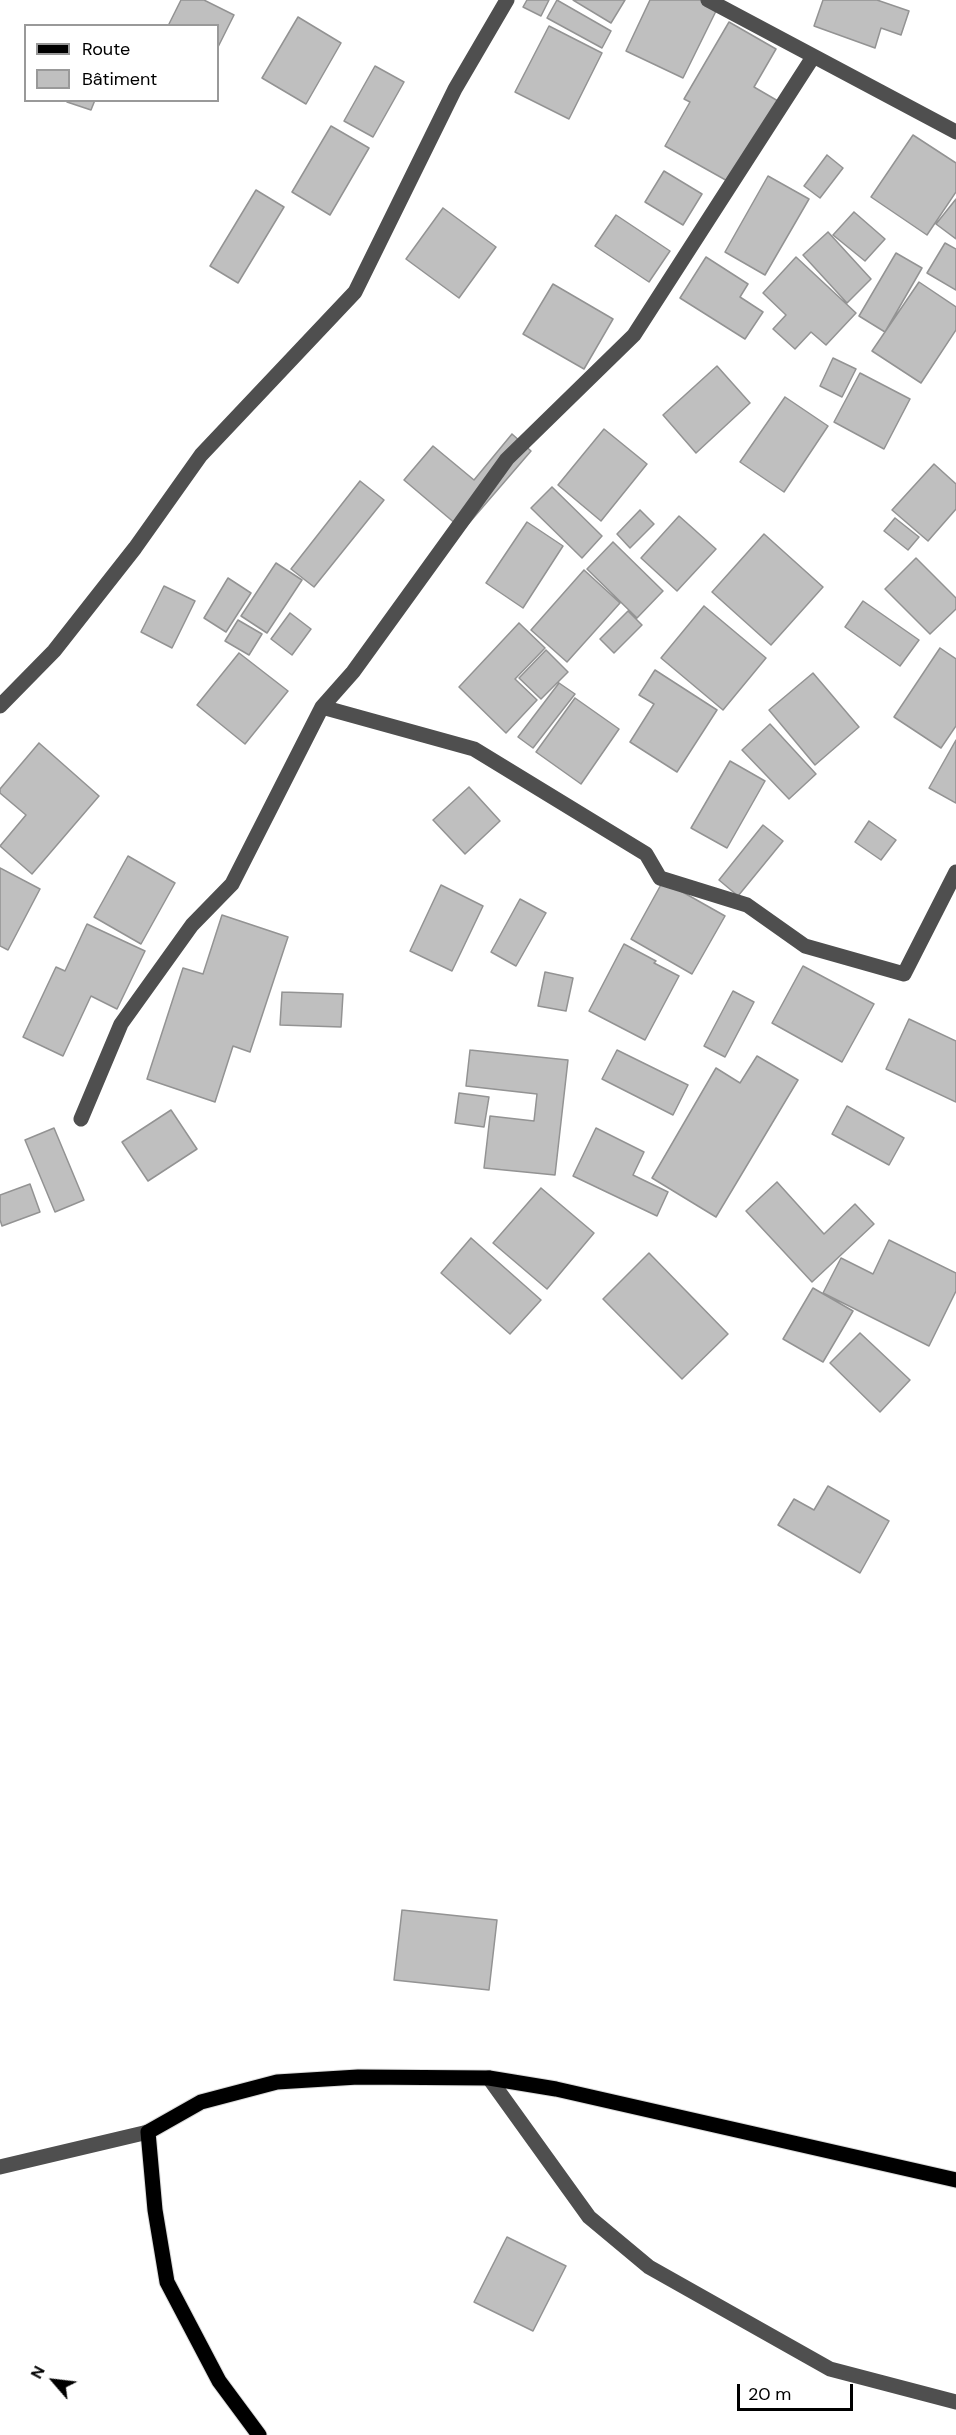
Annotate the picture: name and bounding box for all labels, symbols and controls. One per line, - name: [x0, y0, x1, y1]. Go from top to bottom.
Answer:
- legend: [24, 24, 219, 102]
- text: Route: [82, 37, 130, 61]
- text: Bâtiment: [82, 67, 157, 91]
- north arrow: [24, 2351, 84, 2411]
- text: N: [26, 2362, 50, 2382]
- scale bar: [740, 2372, 856, 2410]
- text: 20 m: [748, 2382, 791, 2406]

